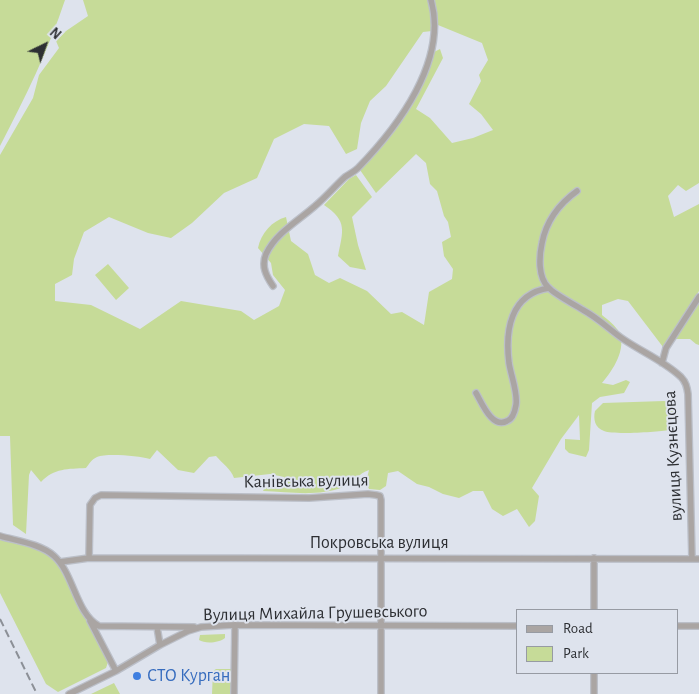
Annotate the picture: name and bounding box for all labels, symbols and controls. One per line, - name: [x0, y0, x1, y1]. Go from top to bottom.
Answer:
- north arrow: [20, 20, 70, 70]
- text: N: [47, 25, 63, 42]
- street label: вулиця Кузнєцова: [659, 390, 687, 522]
- street label: Канівська вулиця: [243, 469, 369, 493]
- street label: Покровська вулиця: [309, 532, 449, 554]
- street label: Вулиця Михайла Грушевського: [203, 600, 427, 626]
- legend: [516, 609, 679, 674]
- text: Road: [563, 621, 593, 636]
- text: Park: [563, 646, 589, 661]
- place label: СТО Курган: [147, 665, 231, 687]
- marker: СТО Курган: [131, 670, 143, 682]

